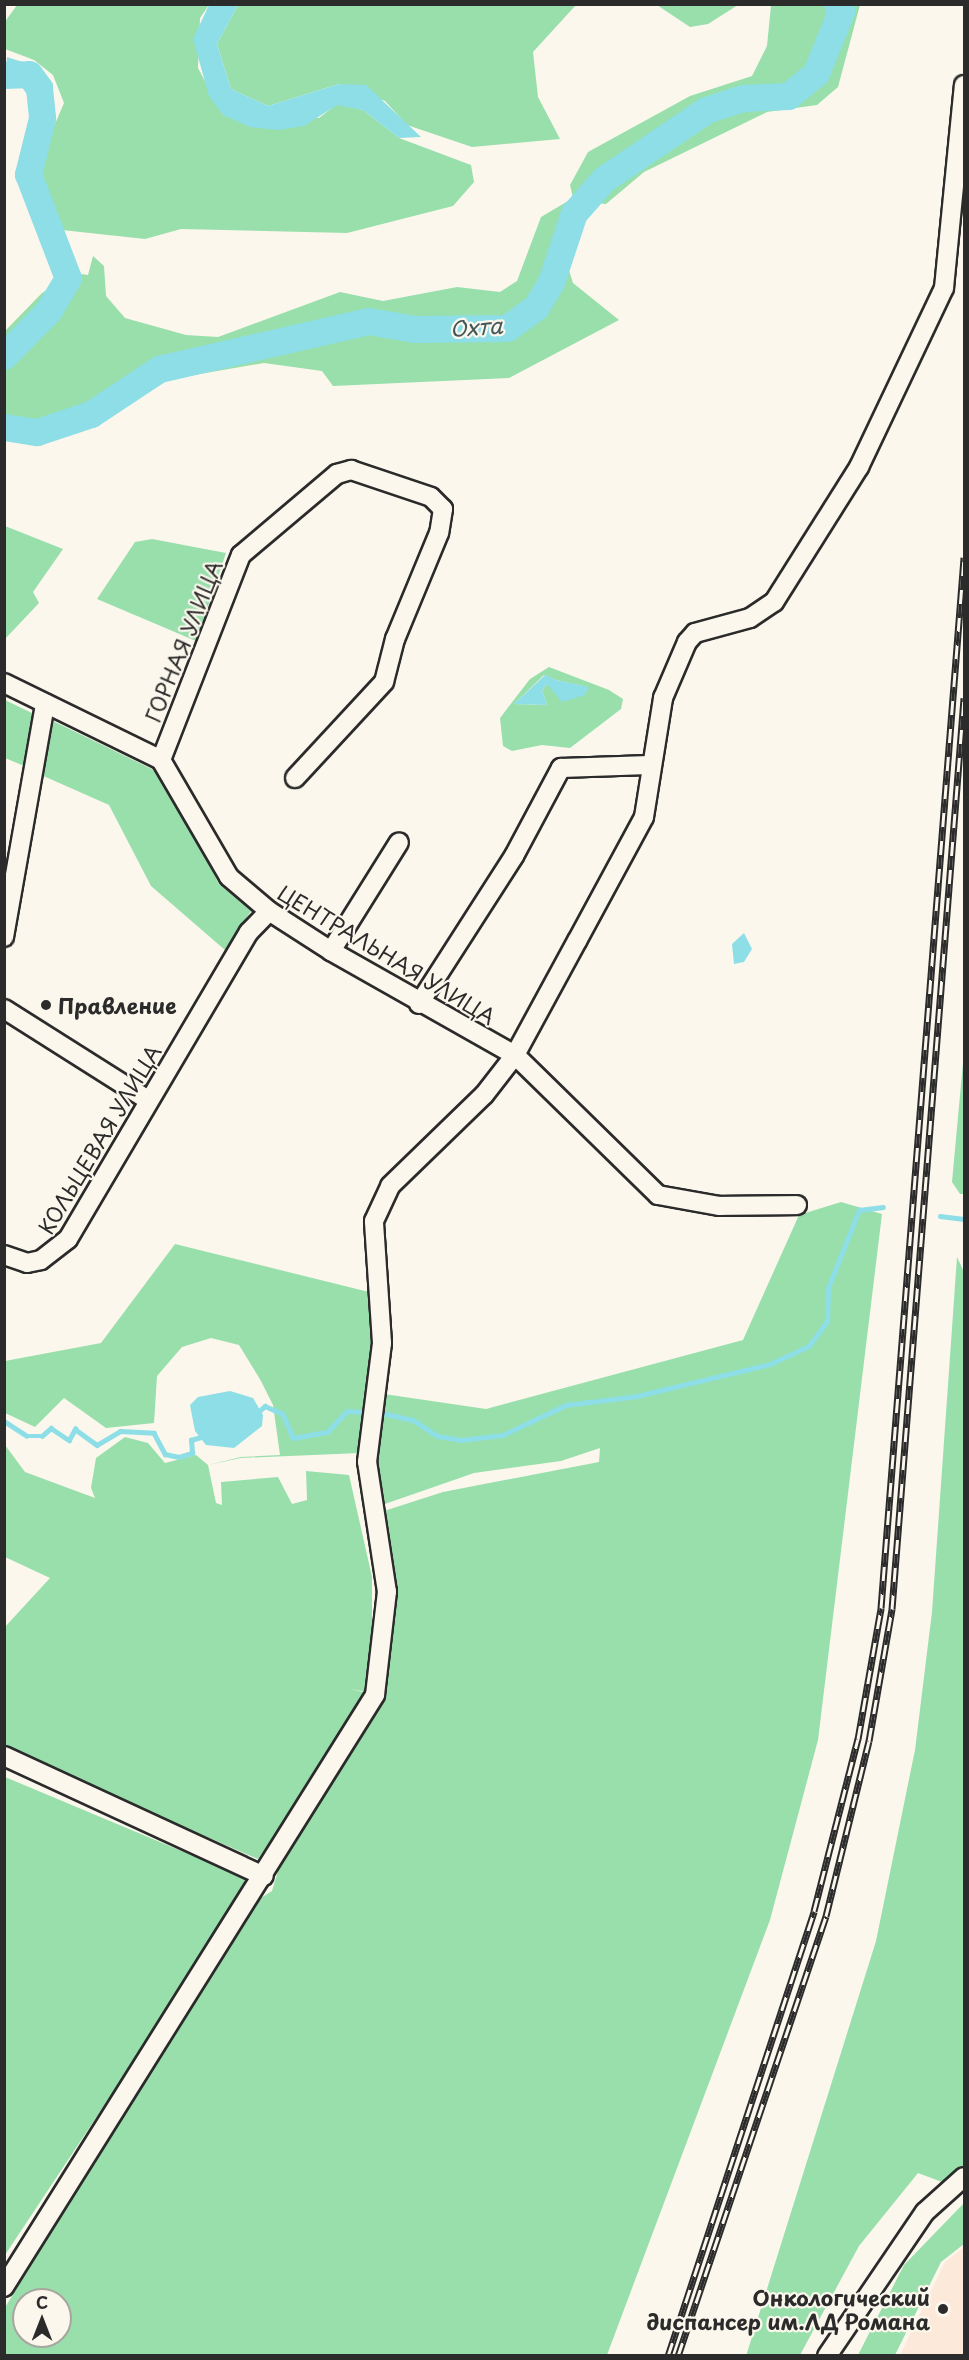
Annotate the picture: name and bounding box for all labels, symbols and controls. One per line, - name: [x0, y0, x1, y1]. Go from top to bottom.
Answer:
- water label: Охта: [449, 311, 503, 341]
- street label: ГОРНАЯ УЛИЦА: [139, 557, 227, 725]
- street label: ЦЕНТРАЛЬНАЯ УЛИЦА: [274, 879, 500, 1029]
- place label: Правление: [58, 992, 177, 1018]
- marker: Правление: [39, 998, 53, 1012]
- street label: КОЛЬЦЕВАЯ УЛИЦА: [33, 1040, 165, 1238]
- place label: Онкологический диспансер им.ЛД Романа: [646, 2284, 930, 2334]
- north arrow: [12, 2288, 72, 2348]
- text: С: [36, 2290, 48, 2314]
- marker: Онкологический диспансер им.ЛД Романа: [934, 2300, 952, 2318]

